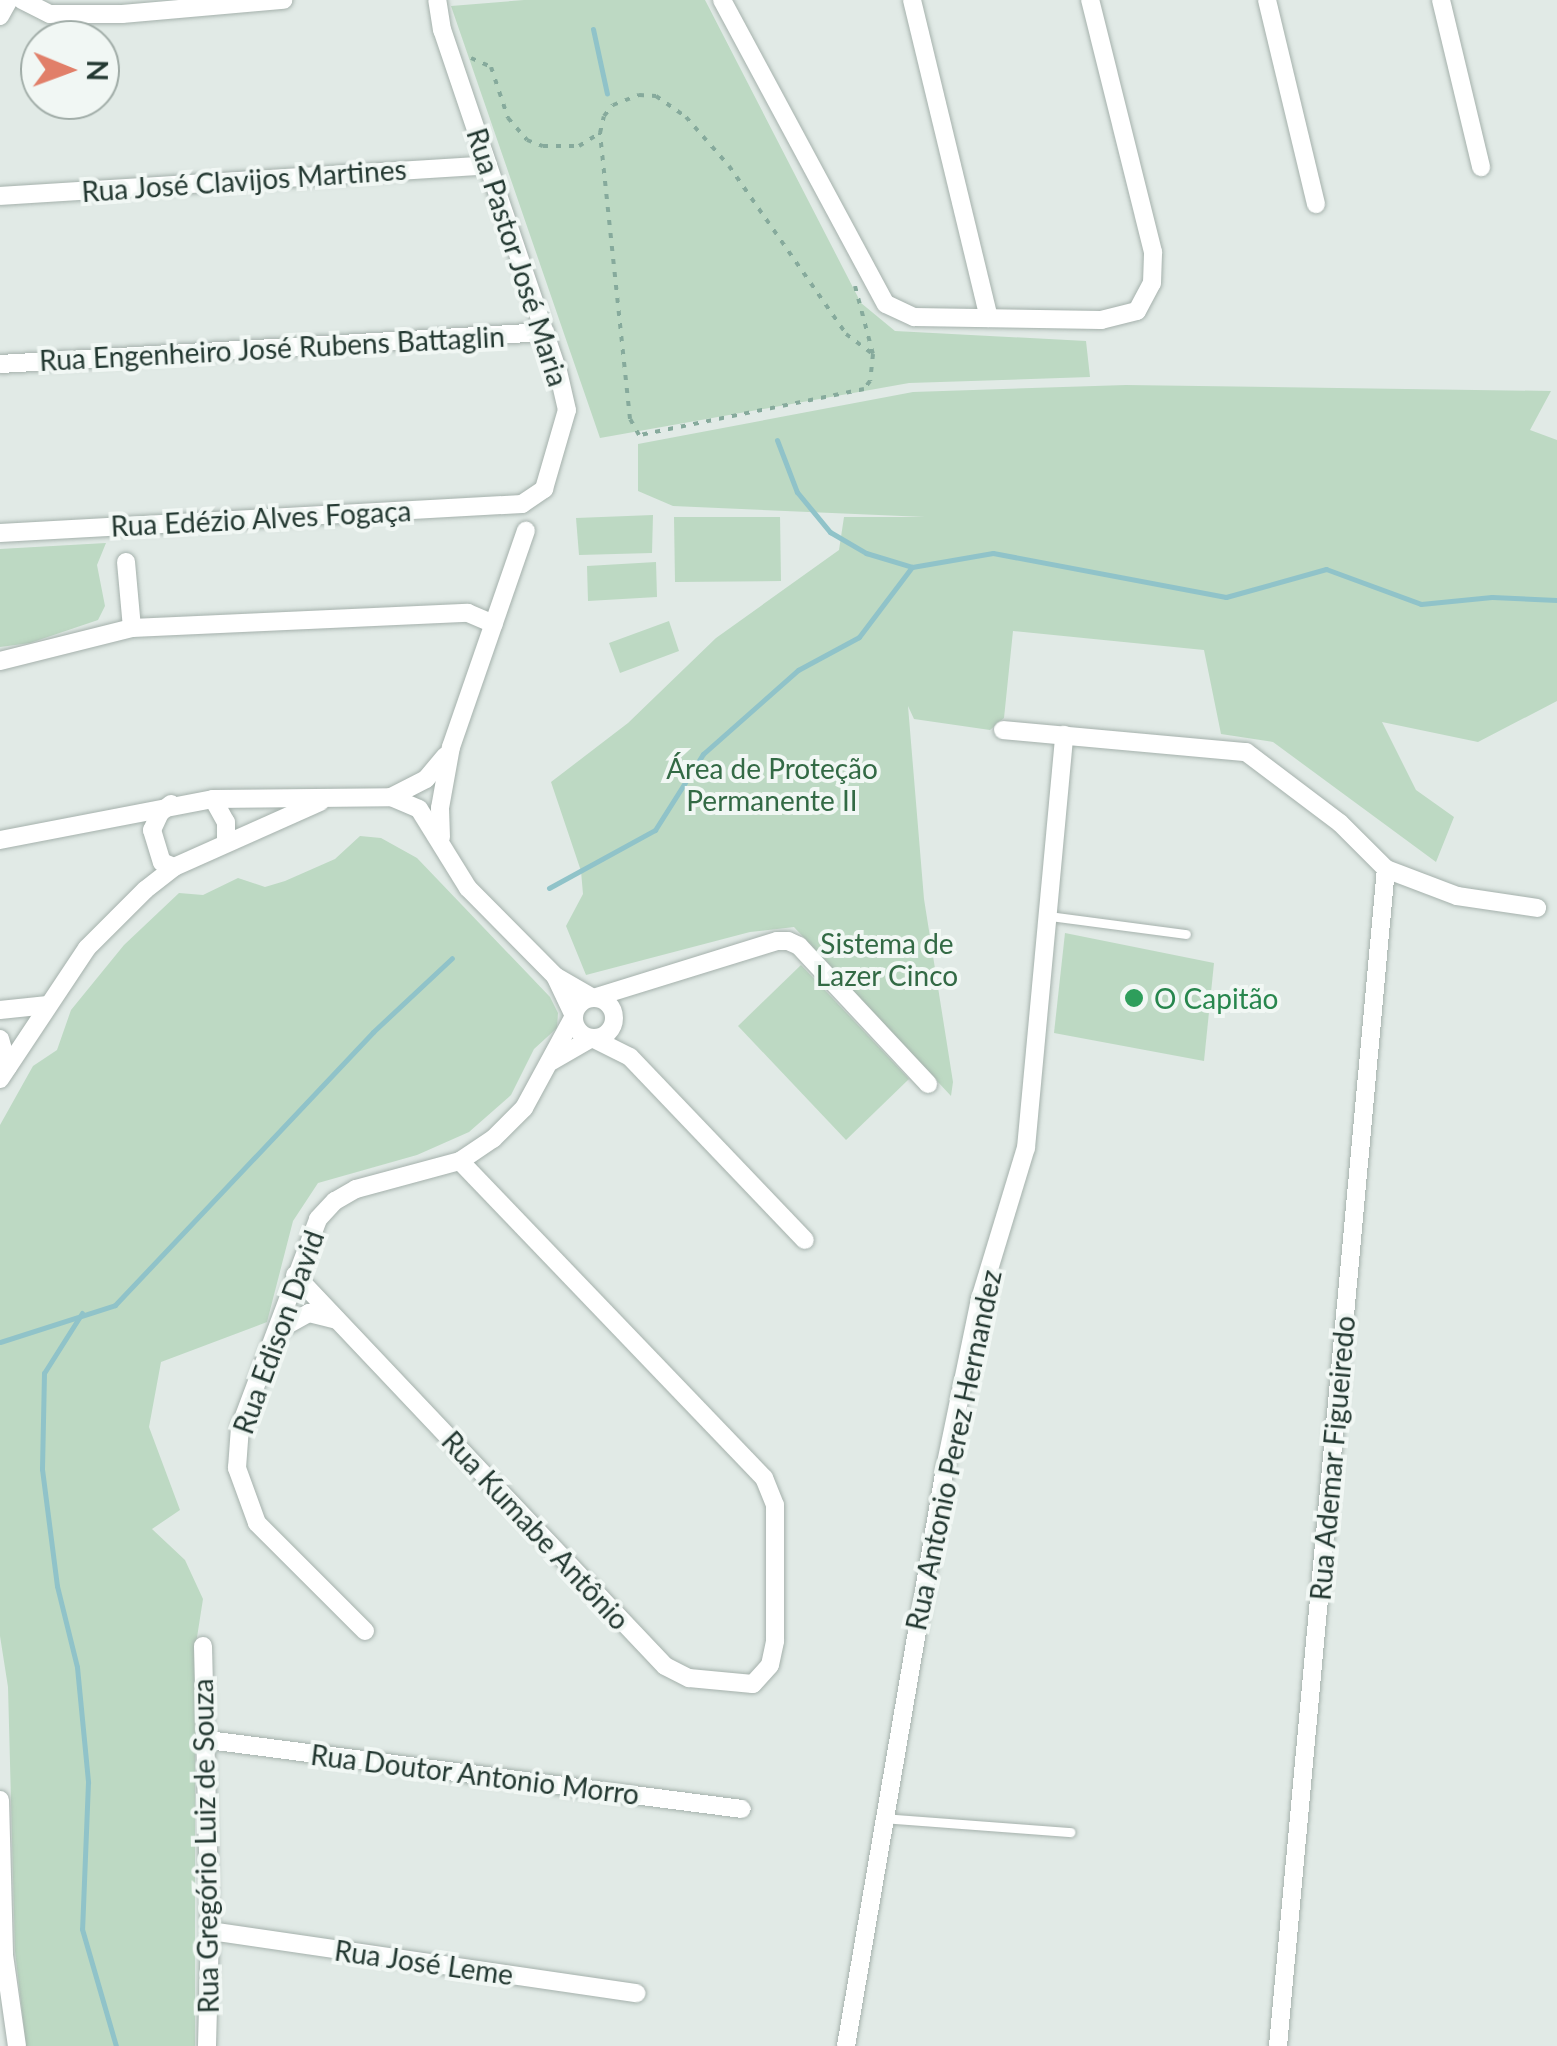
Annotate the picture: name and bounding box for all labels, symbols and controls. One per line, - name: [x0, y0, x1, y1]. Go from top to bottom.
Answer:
- north arrow: [20, 20, 120, 120]
- text: N: [81, 59, 115, 82]
- street label: Rua Pastor José Maria: [460, 123, 576, 391]
- street label: Rua José Clavijos Martines: [80, 152, 408, 208]
- street label: Rua Engenheiro José Rubens Battaglin: [38, 319, 506, 377]
- street label: Rua Edézio Alves Fogaça: [109, 493, 413, 543]
- park label: Área de Proteção Permanente II: [666, 751, 878, 817]
- park label: Sistema de Lazer Cinco: [816, 926, 958, 992]
- place label: O Capitão: [1154, 981, 1278, 1015]
- marker: O Capitão: [1123, 987, 1145, 1009]
- street label: Rua Edison David: [226, 1226, 330, 1438]
- street label: Rua Antonio Perez Hernandez: [898, 1266, 1008, 1634]
- street label: Rua Ademar Figueiredo: [1303, 1313, 1361, 1603]
- street label: Rua Kumabe Antônio: [435, 1423, 637, 1637]
- street label: Rua Gregório Luiz de Souza: [185, 1678, 225, 2014]
- street label: Rua Doutor Antonio Morro: [308, 1737, 642, 1811]
- street label: Rua José Leme: [332, 1933, 516, 1991]

